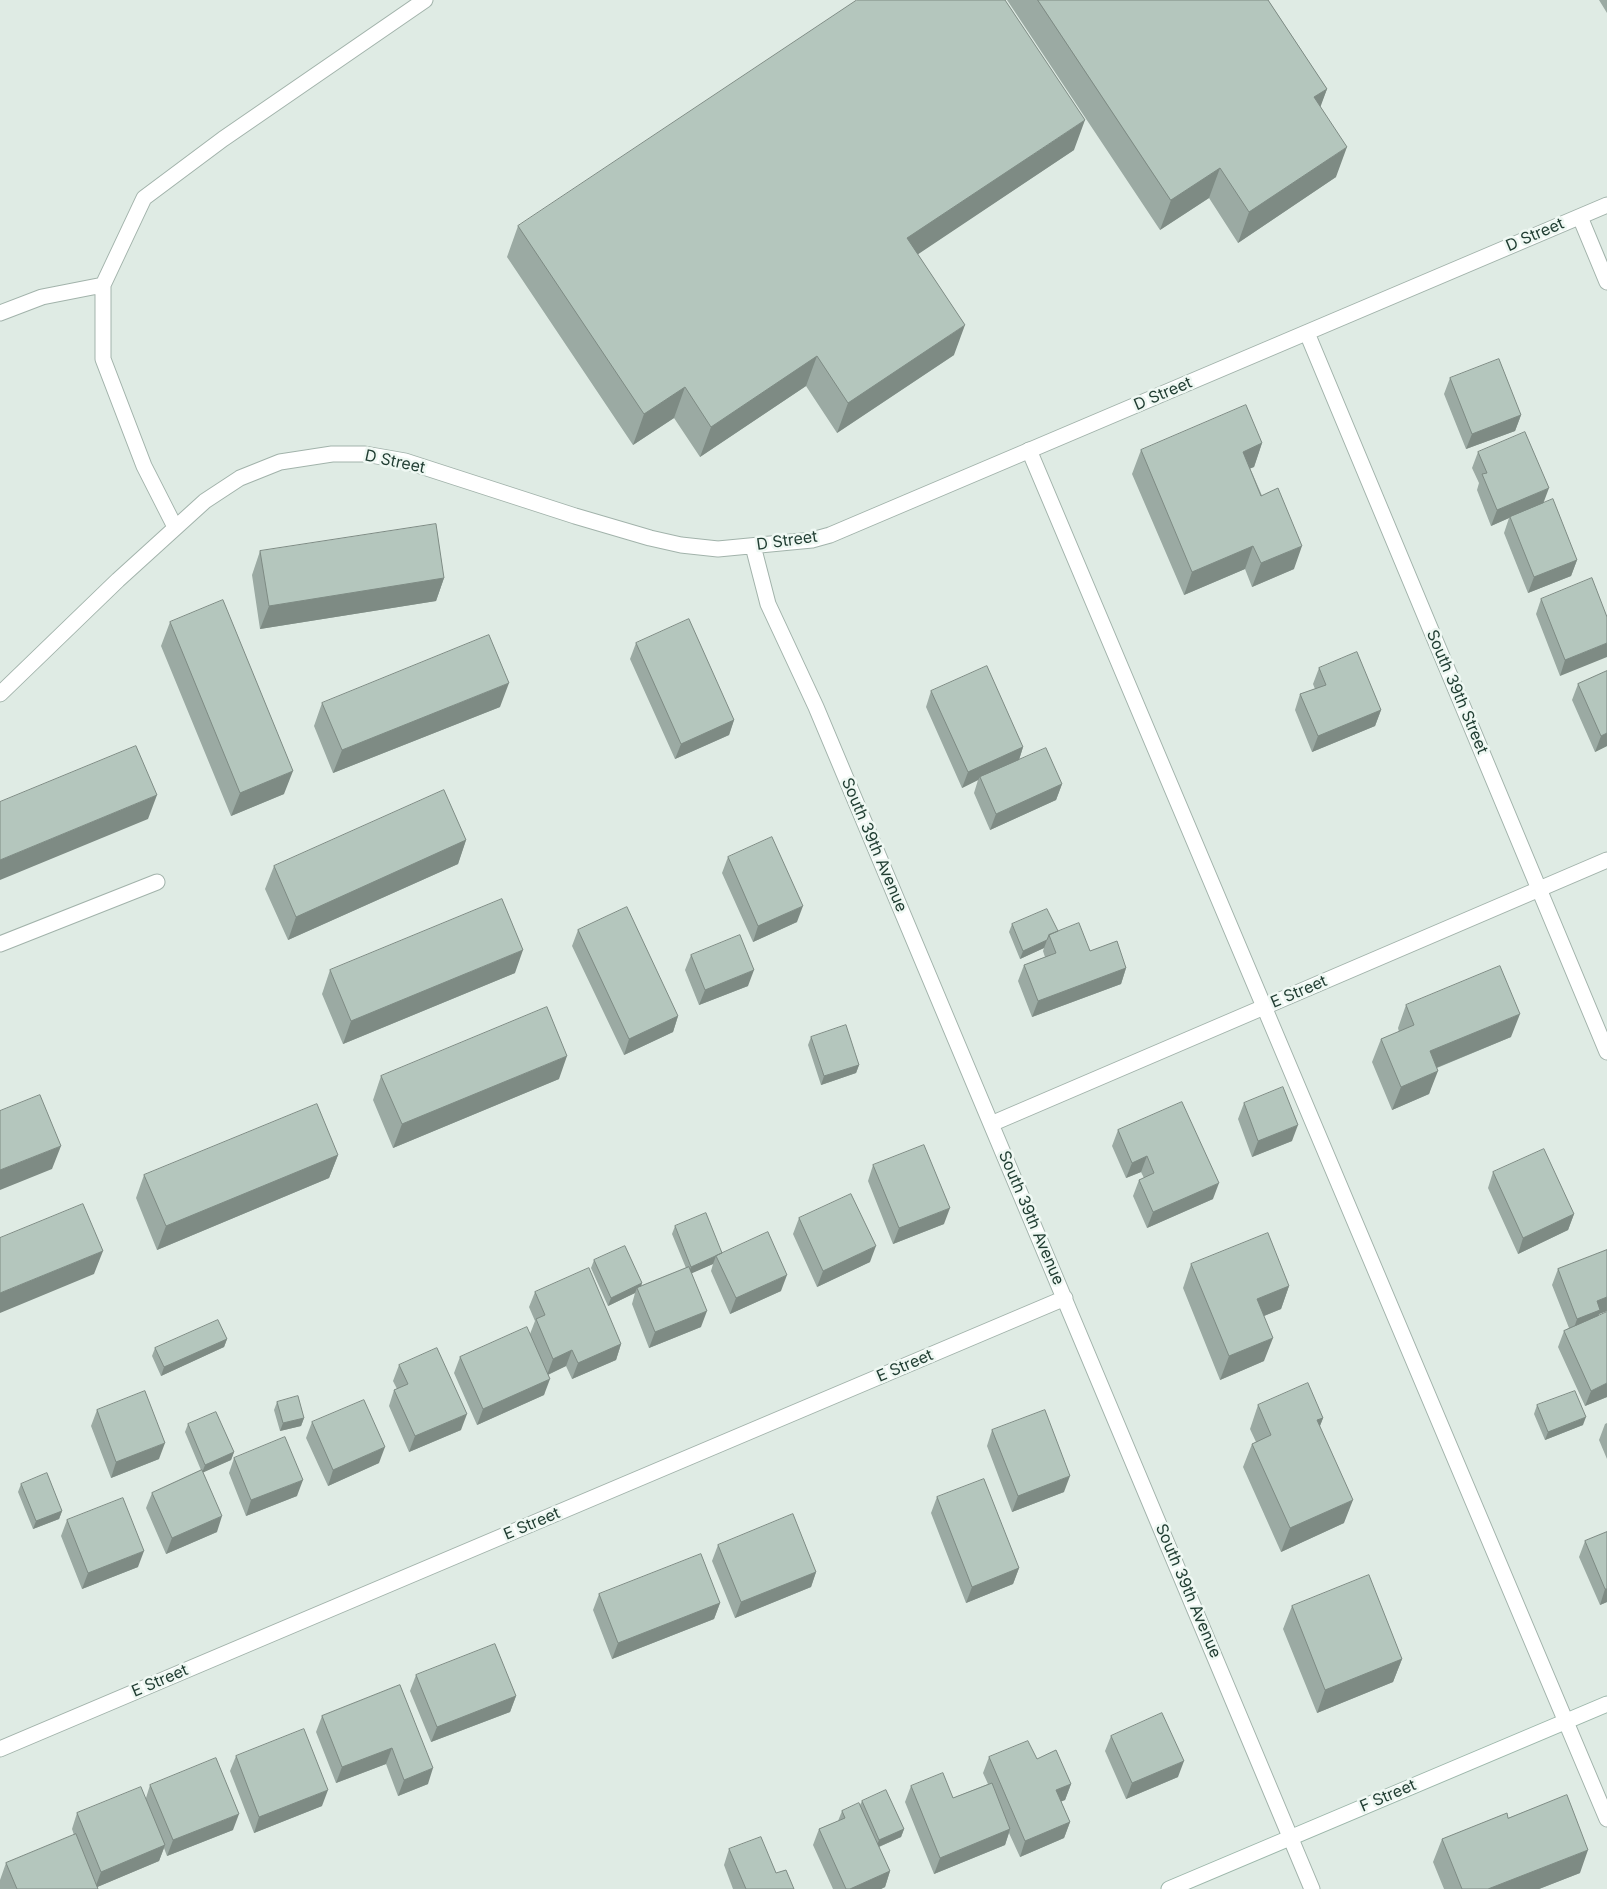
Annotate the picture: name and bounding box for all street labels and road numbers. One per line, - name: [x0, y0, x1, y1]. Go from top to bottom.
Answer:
- street label: D Street: [1503, 214, 1567, 256]
- street label: D Street: [1131, 373, 1195, 415]
- street label: D Street: [363, 446, 427, 478]
- street label: D Street: [755, 527, 819, 555]
- street label: South 39th Street: [1422, 627, 1492, 757]
- street label: South 39th Avenue: [837, 775, 911, 915]
- street label: E Street: [1268, 972, 1330, 1012]
- street label: South 39th Avenue: [994, 1148, 1068, 1288]
- street label: E Street: [874, 1346, 936, 1386]
- street label: E Street: [501, 1504, 563, 1544]
- street label: South 39th Avenue: [1151, 1521, 1225, 1661]
- street label: E Street: [129, 1661, 191, 1701]
- street label: F Street: [1357, 1776, 1419, 1816]

